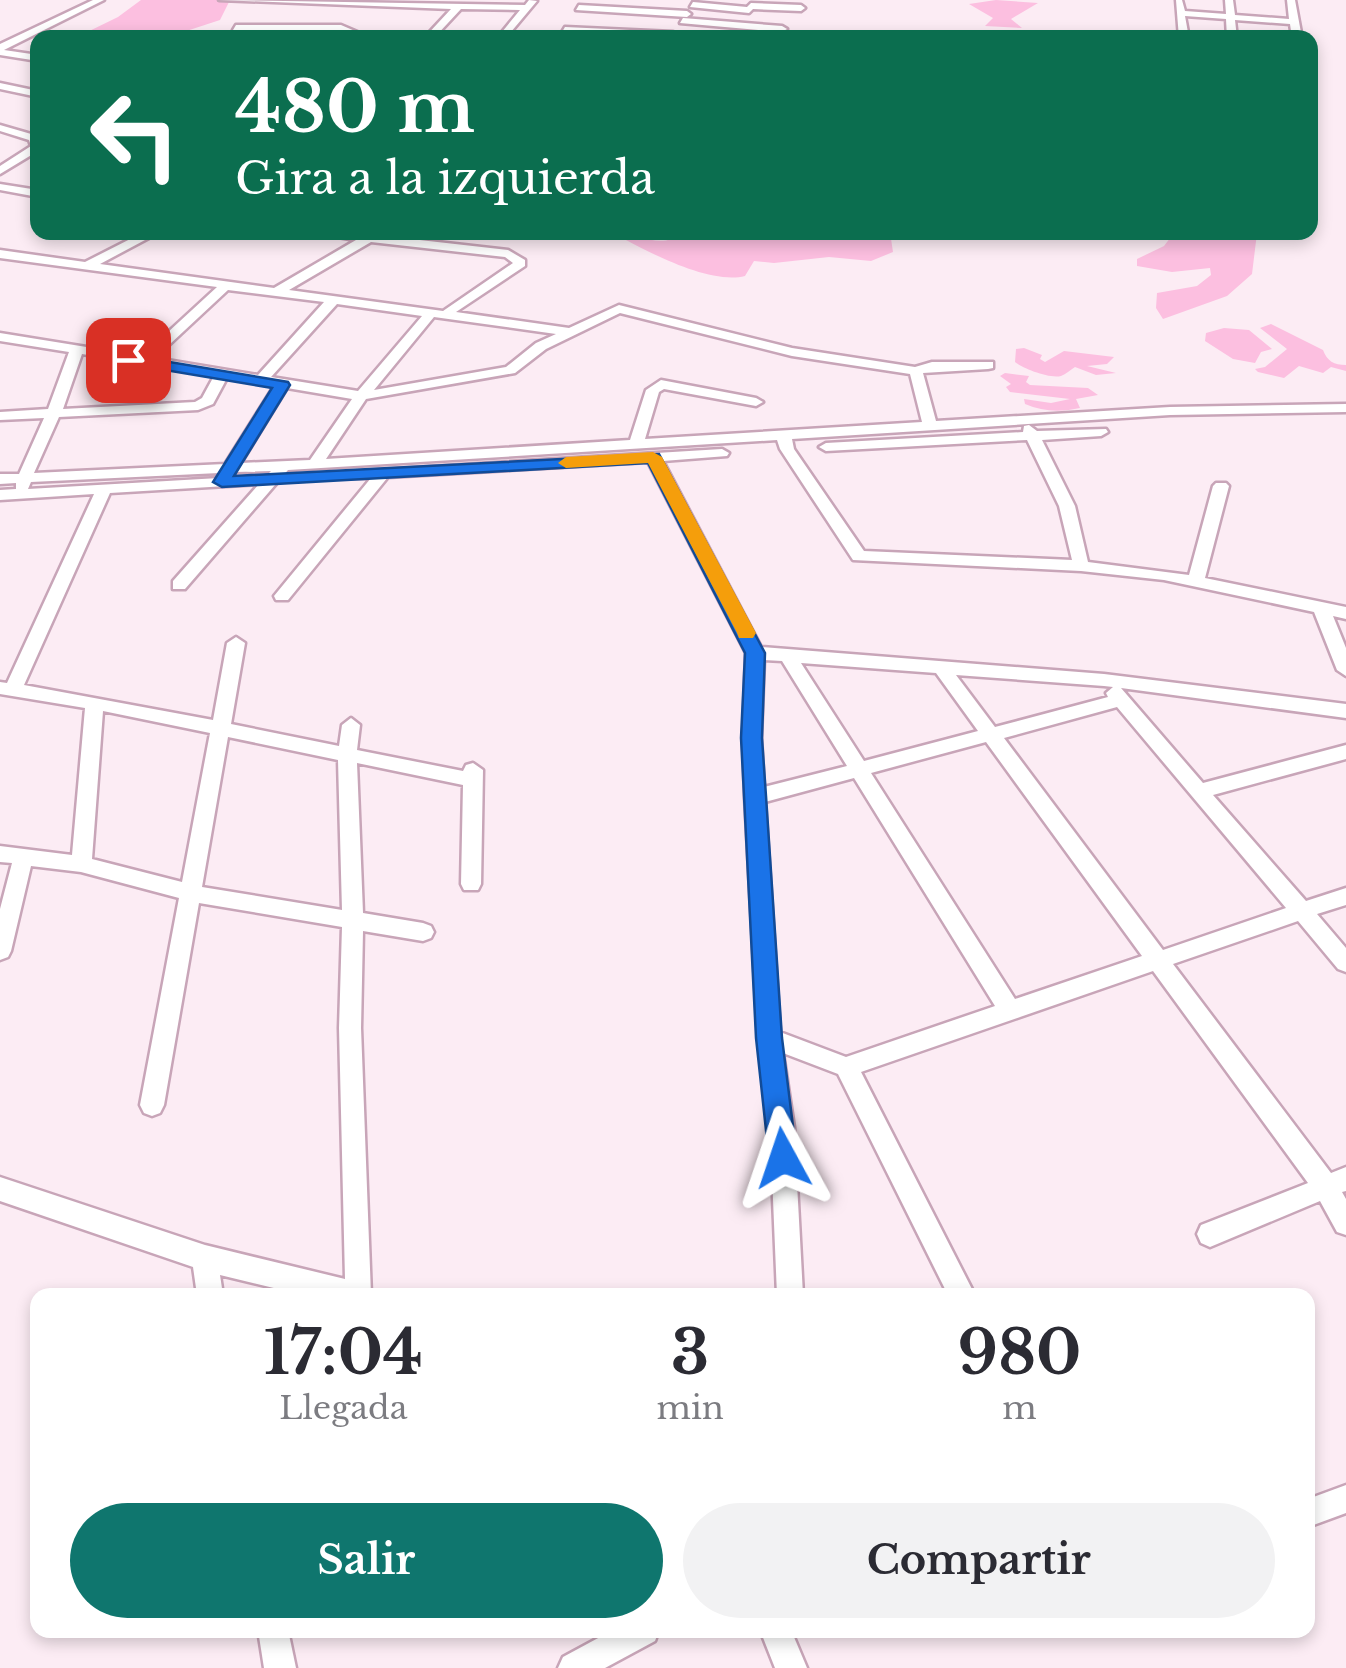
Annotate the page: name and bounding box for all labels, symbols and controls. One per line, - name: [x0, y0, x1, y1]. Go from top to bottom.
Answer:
- text: 480 m: [235, 64, 475, 151]
- icon: left: [70, 70, 200, 200]
- text: Gira a la izquierda: [235, 150, 655, 206]
- pin: [86, 318, 171, 403]
- icon: arrive: [101, 333, 156, 388]
- position arrow: [731, 1106, 835, 1210]
- text: 17:04: [264, 1316, 423, 1390]
- text: 3: [671, 1316, 709, 1390]
- text: 980: [957, 1316, 1081, 1390]
- text: Llegada: [279, 1388, 407, 1428]
- text: min: [657, 1388, 724, 1428]
- text: m: [1002, 1388, 1037, 1428]
- button: Salir: [70, 1503, 663, 1618]
- button: Compartir: [683, 1503, 1275, 1618]

